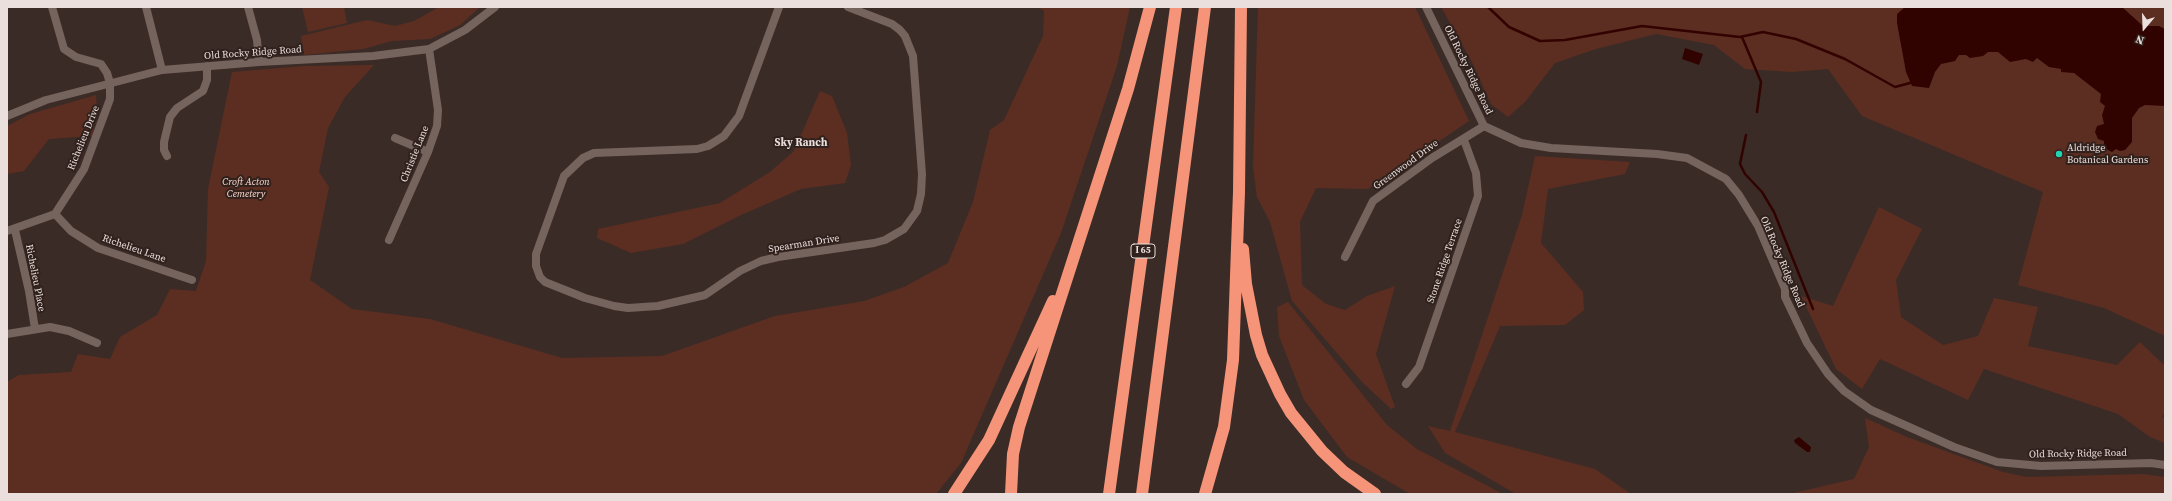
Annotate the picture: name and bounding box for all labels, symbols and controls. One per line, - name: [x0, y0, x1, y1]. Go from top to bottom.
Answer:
- north arrow: [2124, 8, 2164, 48]
- street label: Old Rocky Ridge Road: [1441, 23, 1495, 117]
- text: N: [2134, 31, 2146, 48]
- street label: Old Rocky Ridge Road: [204, 44, 302, 62]
- street label: Richelieu Drive: [66, 104, 102, 172]
- street label: Christie Lane: [398, 124, 432, 184]
- district label: Sky Ranch: [775, 136, 827, 150]
- street label: Greenwood Drive: [1371, 137, 1441, 193]
- place label: Aldridge Botanical Gardens: [2067, 142, 2148, 166]
- marker: Aldridge Botanical Gardens: [2054, 149, 2064, 159]
- park label: Croft Acton Cemetery: [222, 176, 270, 200]
- street label: Old Rocky Ridge Road: [1757, 215, 1807, 309]
- street label: Stone Ridge Terrace: [1425, 217, 1465, 305]
- street label: Richelieu Lane: [101, 232, 167, 266]
- street label: Spearman Drive: [768, 232, 840, 256]
- street label: Richelieu Place: [23, 243, 47, 313]
- road number: I 65: [1131, 244, 1155, 258]
- street label: Old Rocky Ridge Road: [2029, 447, 2127, 461]

